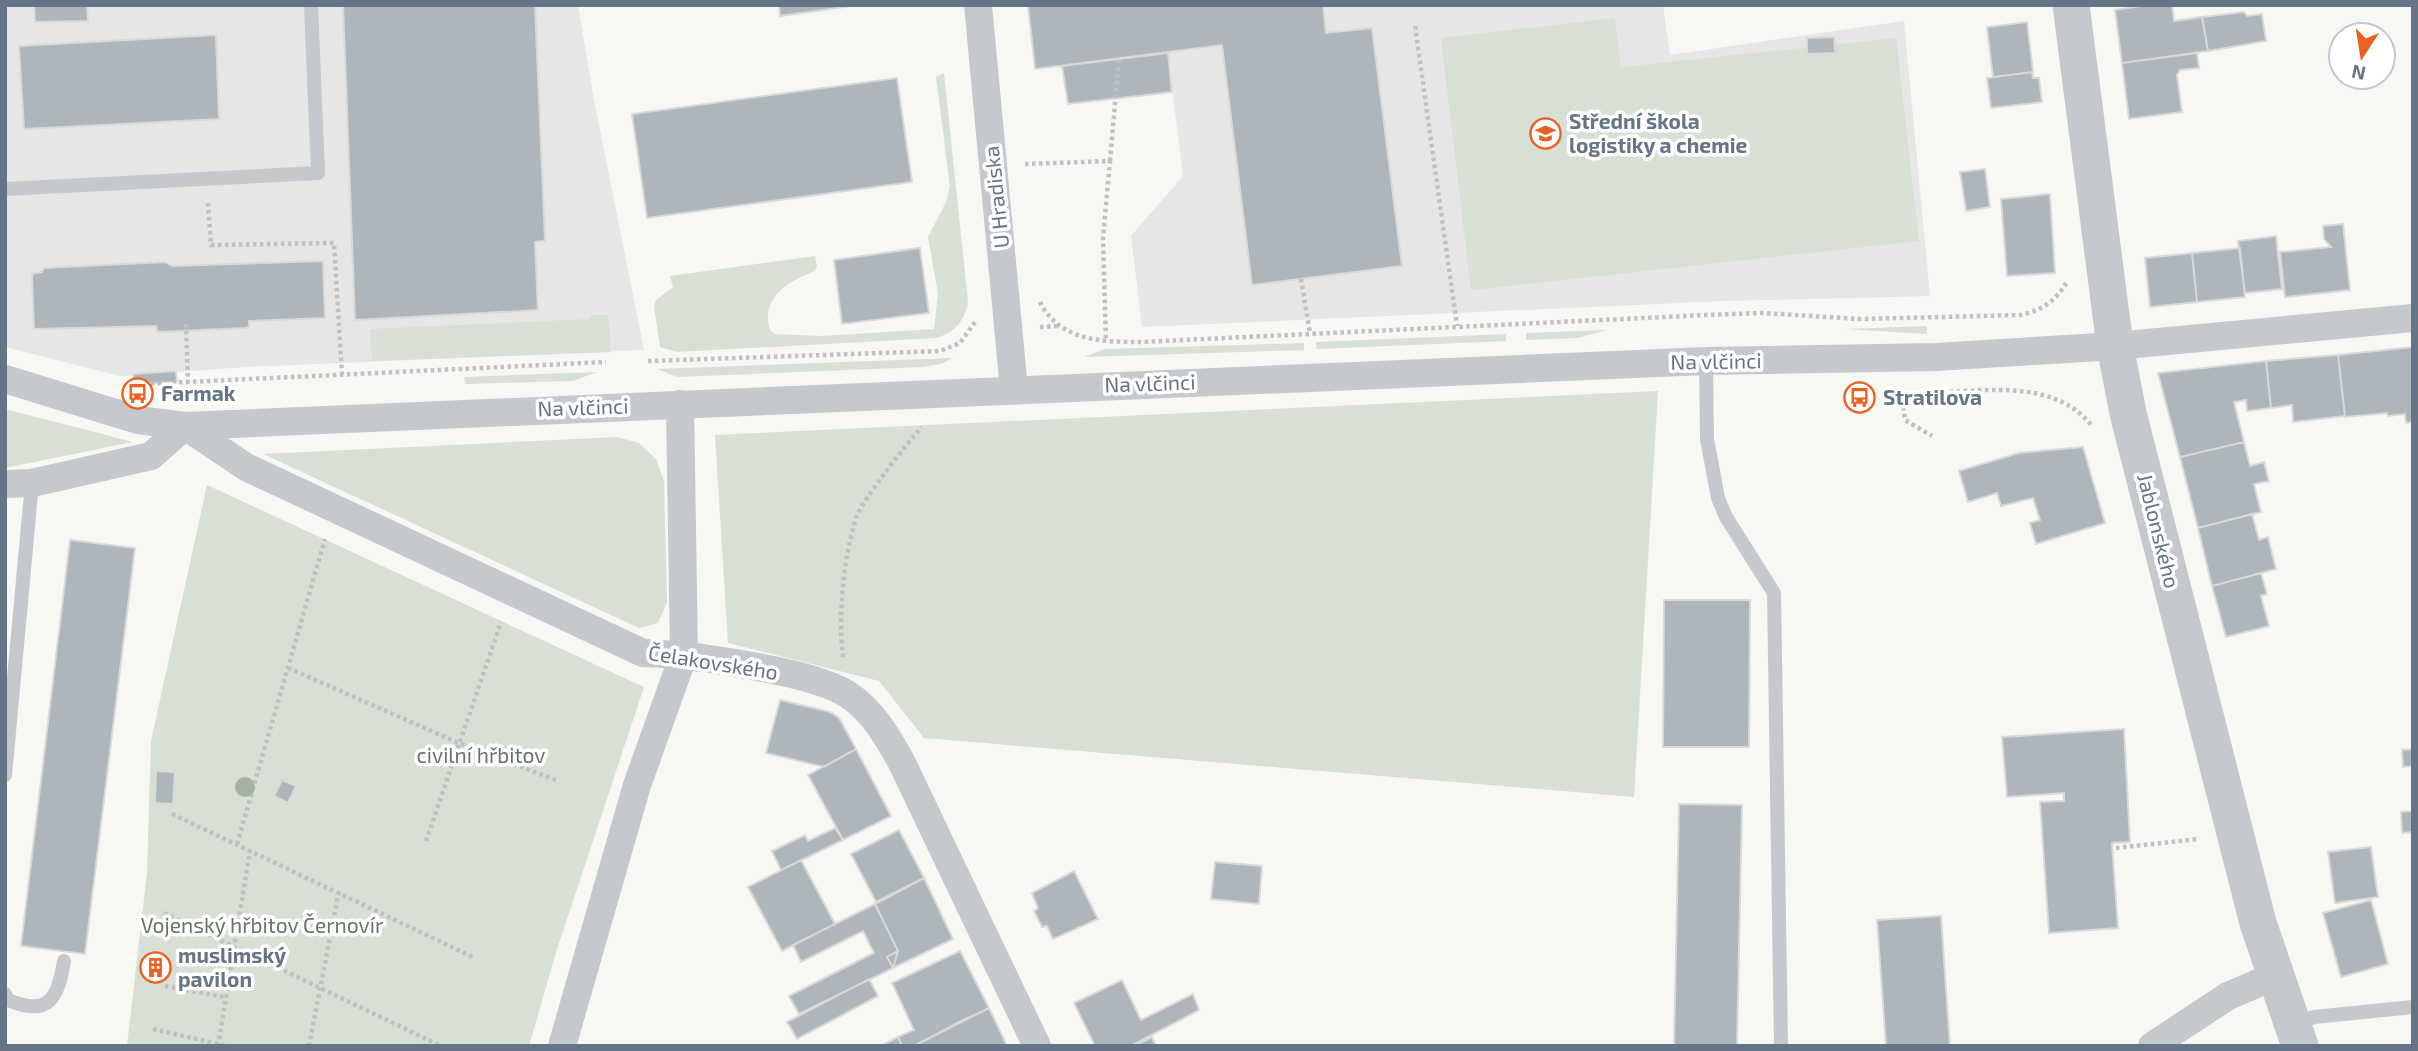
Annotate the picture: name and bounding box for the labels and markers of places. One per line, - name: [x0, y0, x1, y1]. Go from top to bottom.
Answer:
- place label: Střední škola logistiky a chemie: [1569, 108, 1747, 158]
- school or university icon: Střední škola logistiky a chemie: [1529, 117, 1563, 151]
- bus stop icon: Farmak: [121, 377, 155, 411]
- place label: Farmak: [161, 380, 236, 405]
- bus stop icon: Stratilova: [1843, 381, 1877, 415]
- place label: Stratilova: [1883, 384, 1982, 409]
- place label: muslimský pavilon: [178, 942, 286, 991]
- building icon: muslimský pavilon: [138, 951, 172, 985]

